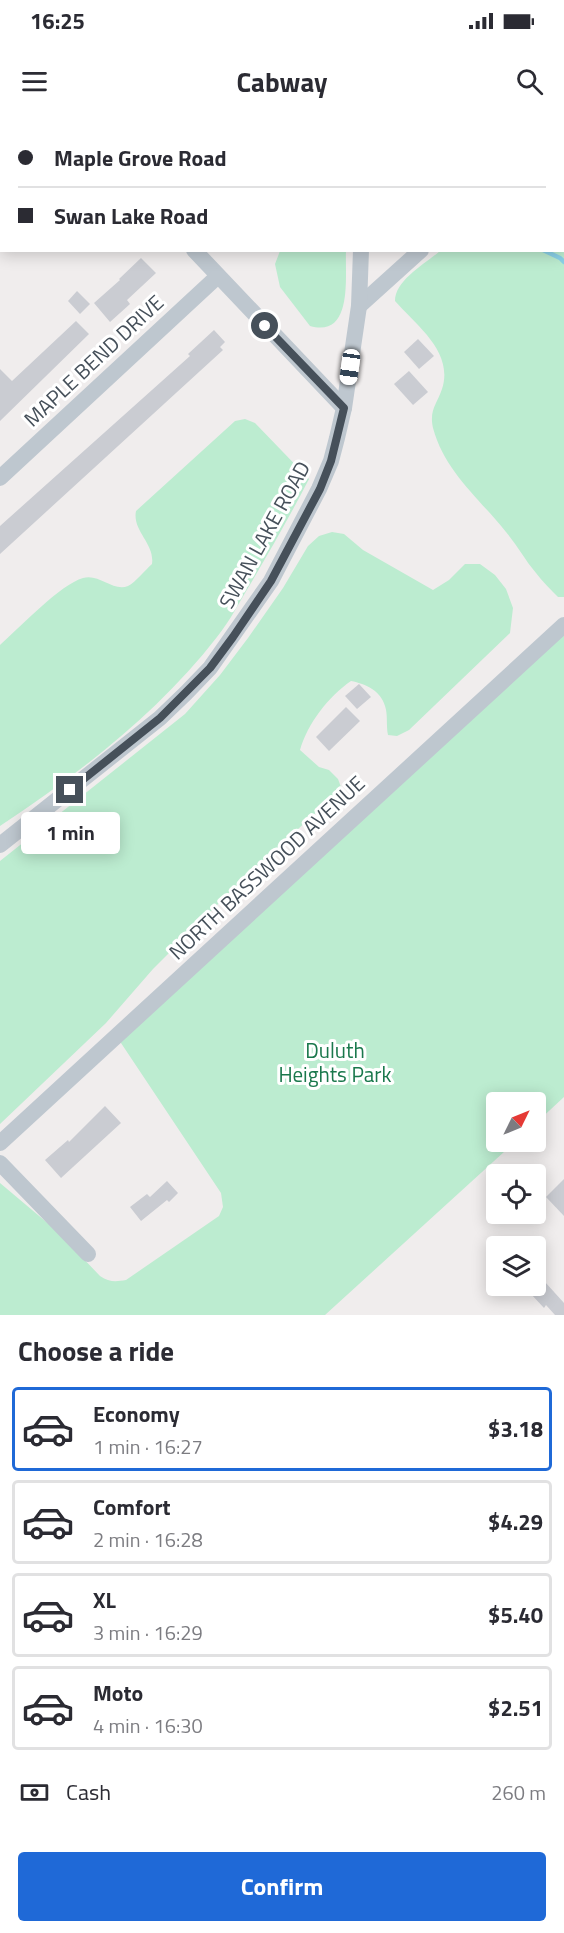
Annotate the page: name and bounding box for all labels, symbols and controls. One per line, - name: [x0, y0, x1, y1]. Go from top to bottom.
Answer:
- text: 16:25: [30, 4, 85, 38]
- text: Cabway: [236, 61, 328, 102]
- icon: menu: [18, 65, 51, 98]
- icon: search: [513, 65, 546, 98]
- text: Maple Grove Road: [54, 141, 227, 175]
- text: Swan Lake Road: [54, 199, 208, 233]
- street label: MAPLE BEND DRIVE: [16, 287, 171, 434]
- route start: [251, 312, 278, 339]
- car: [339, 348, 361, 386]
- street label: SWAN LAKE ROAD: [210, 455, 318, 614]
- street label: NORTH BASSWOOD AVENUE: [161, 768, 372, 967]
- route end: [56, 776, 83, 803]
- callout: 1 min: [20, 811, 119, 853]
- text: 1 min: [46, 817, 95, 848]
- park label: Duluth Heights Park: [278, 1034, 392, 1090]
- north arrow: [486, 1092, 546, 1152]
- map controls: [486, 1092, 546, 1296]
- button: locate: [486, 1164, 546, 1224]
- button: layers: [486, 1236, 546, 1296]
- text: Choose a ride: [18, 1330, 174, 1371]
- text: Economy: [93, 1397, 180, 1431]
- icon: car: [21, 1402, 75, 1456]
- text: $3.18: [488, 1412, 543, 1446]
- text: 1 min · 16:27: [93, 1431, 203, 1462]
- text: Comfort: [93, 1490, 171, 1524]
- icon: car: [21, 1495, 75, 1549]
- text: $4.29: [488, 1505, 543, 1539]
- text: 2 min · 16:28: [93, 1524, 203, 1555]
- text: XL: [93, 1583, 116, 1617]
- icon: car: [21, 1588, 75, 1642]
- text: $5.40: [488, 1598, 543, 1632]
- text: 3 min · 16:29: [93, 1617, 203, 1648]
- text: Moto: [93, 1676, 143, 1710]
- icon: car: [21, 1681, 75, 1735]
- text: $2.51: [488, 1691, 543, 1725]
- text: 4 min · 16:30: [93, 1710, 203, 1741]
- text: Cash: [66, 1775, 111, 1809]
- icon: cash: [18, 1776, 51, 1809]
- text: 260 m: [491, 1777, 546, 1808]
- button: Confirm: [18, 1852, 546, 1921]

